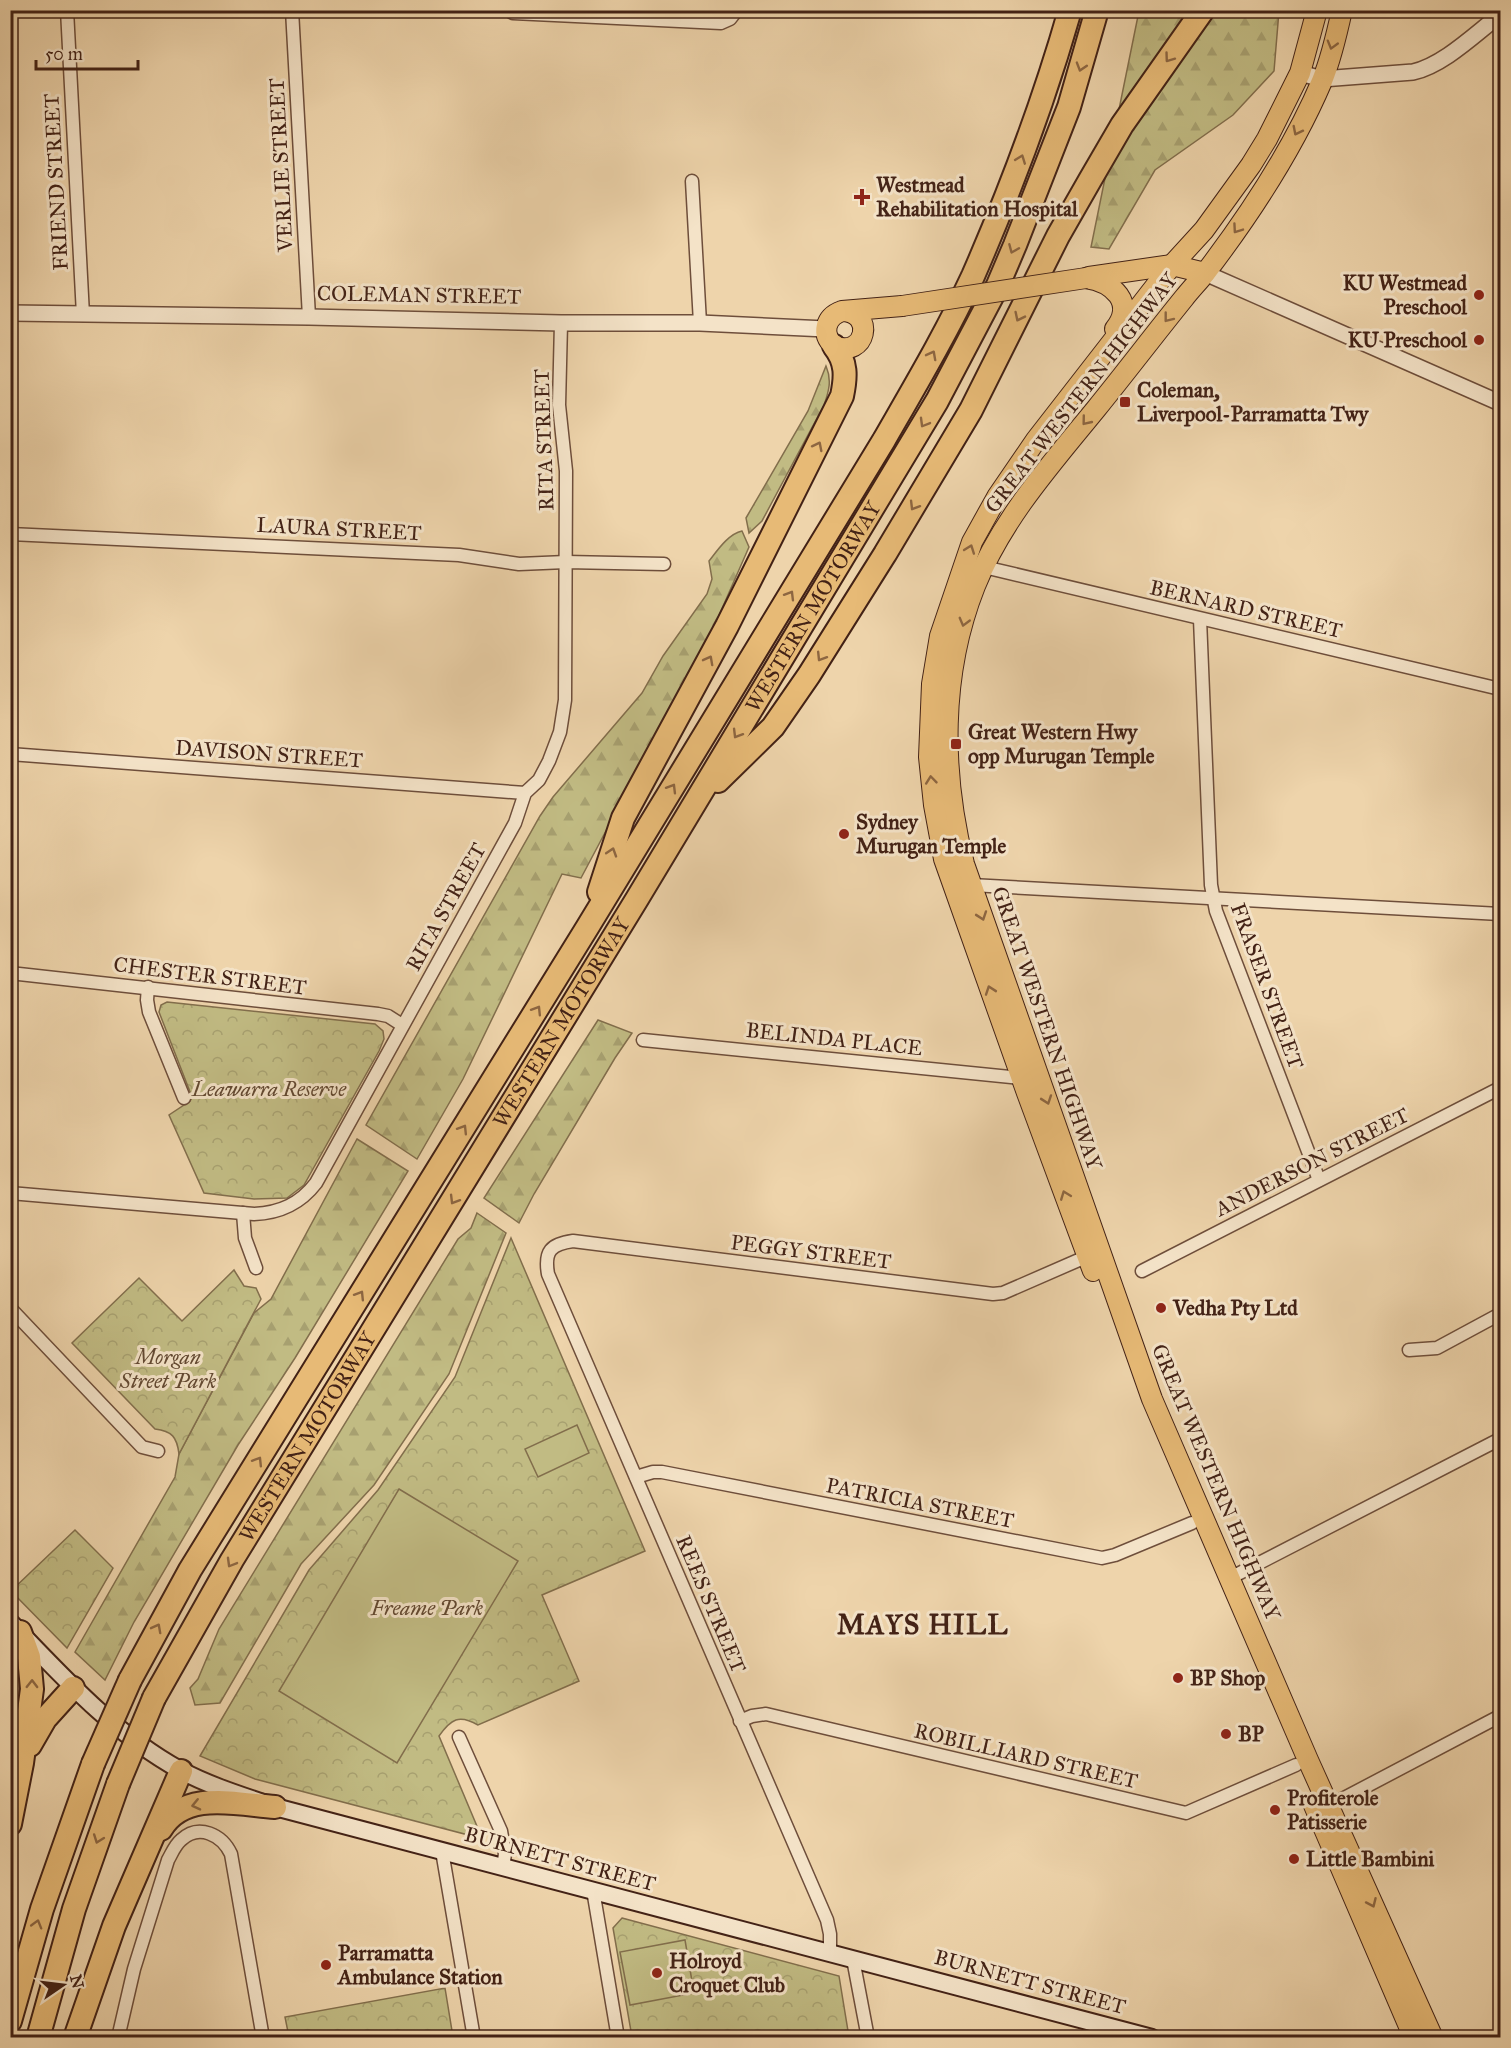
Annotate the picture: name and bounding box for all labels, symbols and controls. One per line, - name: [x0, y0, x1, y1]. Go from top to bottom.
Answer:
- scale bar: [36, 33, 138, 71]
- one-way arrow: [1327, 40, 1340, 50]
- text: 50 m: [45, 43, 83, 65]
- one-way arrow: [1165, 51, 1176, 62]
- one-way arrow: [1076, 61, 1088, 72]
- street label: VERLIE STREET: [263, 77, 299, 254]
- street label: FRIEND STREET: [38, 93, 74, 271]
- one-way arrow: [1293, 125, 1304, 136]
- one-way arrow: [1014, 154, 1027, 165]
- place label: Westmead Rehabilitation Hospital: [876, 172, 1079, 222]
- marker: Westmead Rehabilitation Hospital: [853, 188, 871, 206]
- one-way arrow: [1233, 222, 1244, 233]
- one-way arrow: [1008, 243, 1020, 254]
- street label: GREAT WESTERN HIGHWAY: [979, 267, 1183, 518]
- place label: KU Westmead Preschool: [1343, 270, 1468, 320]
- street label: COLEMAN STREET: [317, 280, 521, 310]
- marker: KU Westmead Preschool: [1472, 288, 1486, 302]
- one-way arrow: [1014, 311, 1026, 322]
- one-way arrow: [1165, 311, 1176, 322]
- place label: KU Preschool: [1348, 327, 1468, 353]
- marker: KU Preschool: [1472, 333, 1486, 347]
- one-way arrow: [925, 351, 936, 362]
- street label: RITA STREET: [529, 368, 559, 512]
- place label: Coleman, Liverpool-Parramatta Twy: [1137, 377, 1369, 427]
- marker: Coleman, Liverpool-Parramatta Twy: [1118, 395, 1132, 409]
- one-way arrow: [1082, 414, 1093, 425]
- one-way arrow: [920, 417, 932, 427]
- one-way arrow: [810, 441, 822, 452]
- street label: WESTERN MOTORWAY: [740, 496, 887, 717]
- one-way arrow: [910, 500, 922, 510]
- street label: LAURA STREET: [256, 512, 422, 546]
- one-way arrow: [963, 545, 975, 556]
- street label: BERNARD STREET: [1147, 574, 1345, 644]
- one-way arrow: [783, 591, 794, 601]
- one-way arrow: [959, 616, 971, 627]
- one-way arrow: [816, 651, 828, 661]
- one-way arrow: [702, 656, 713, 666]
- place label: Great Western Hwy opp Murugan Temple: [968, 719, 1155, 769]
- one-way arrow: [732, 728, 744, 738]
- street label: DAVISON STREET: [174, 734, 364, 774]
- marker: Great Western Hwy opp Murugan Temple: [949, 737, 963, 751]
- one-way arrow: [925, 776, 938, 785]
- one-way arrow: [665, 784, 677, 794]
- place label: Sydney Murugan Temple: [856, 809, 1006, 859]
- marker: Sydney Murugan Temple: [837, 827, 851, 841]
- street label: RITA STREET: [400, 839, 492, 975]
- one-way arrow: [605, 848, 617, 858]
- street label: GREAT WESTERN HIGHWAY: [986, 883, 1108, 1174]
- street label: FRASER STREET: [1225, 899, 1309, 1073]
- one-way arrow: [974, 910, 987, 921]
- street label: WESTERN MOTORWAY: [487, 912, 636, 1132]
- street label: CHESTER STREET: [112, 951, 308, 1001]
- one-way arrow: [985, 985, 998, 996]
- one-way arrow: [529, 1006, 541, 1016]
- street label: BELINDA PLACE: [745, 1017, 923, 1061]
- park label: Leawarra Reserve: [191, 1076, 347, 1102]
- one-way arrow: [1039, 1094, 1052, 1105]
- street label: ANDERSON STREET: [1210, 1102, 1413, 1223]
- one-way arrow: [455, 1125, 467, 1135]
- one-way arrow: [1059, 1190, 1072, 1200]
- one-way arrow: [449, 1194, 461, 1204]
- street label: PEGGY STREET: [729, 1229, 893, 1275]
- one-way arrow: [353, 1291, 365, 1301]
- place label: Vedha Pty Ltd: [1172, 1295, 1298, 1321]
- marker: Vedha Pty Ltd: [1154, 1301, 1168, 1315]
- street label: WESTERN MOTORWAY: [233, 1327, 382, 1546]
- street label: GREAT WESTERN HIGHWAY: [1146, 1340, 1286, 1625]
- park label: Morgan Street Park: [119, 1344, 217, 1394]
- one-way arrow: [250, 1457, 262, 1467]
- street label: PATRICIA STREET: [824, 1472, 1016, 1534]
- street label: REES STREET: [670, 1531, 752, 1677]
- one-way arrow: [226, 1557, 238, 1567]
- park label: Freame Park: [370, 1595, 484, 1621]
- district label: MAYS HILL: [837, 1608, 1009, 1641]
- one-way arrow: [150, 1624, 161, 1634]
- place label: BP Shop: [1190, 1665, 1266, 1691]
- marker: BP Shop: [1171, 1671, 1185, 1685]
- one-way arrow: [25, 1680, 38, 1689]
- street label: ROBILLIARD STREET: [912, 1718, 1140, 1794]
- place label: BP: [1238, 1721, 1264, 1747]
- marker: BP: [1219, 1727, 1233, 1741]
- place label: Profiterole Patisserie: [1287, 1785, 1379, 1835]
- one-way arrow: [191, 1797, 201, 1810]
- marker: Profiterole Patisserie: [1268, 1803, 1282, 1817]
- street label: BURNETT STREET: [461, 1821, 659, 1897]
- one-way arrow: [92, 1833, 105, 1843]
- place label: Little Bambini: [1306, 1846, 1434, 1872]
- marker: Little Bambini: [1287, 1852, 1301, 1866]
- one-way arrow: [1365, 1896, 1377, 1907]
- one-way arrow: [30, 1919, 42, 1930]
- place label: Parramatta Ambulance Station: [336, 1940, 503, 1990]
- street label: BURNETT STREET: [931, 1944, 1129, 2020]
- place label: Holroyd Croquet Club: [669, 1948, 785, 1998]
- north arrow: [33, 1955, 93, 2015]
- marker: Parramatta Ambulance Station: [319, 1958, 333, 1972]
- marker: Holroyd Croquet Club: [650, 1966, 664, 1980]
- text: N: [66, 1973, 88, 1991]

